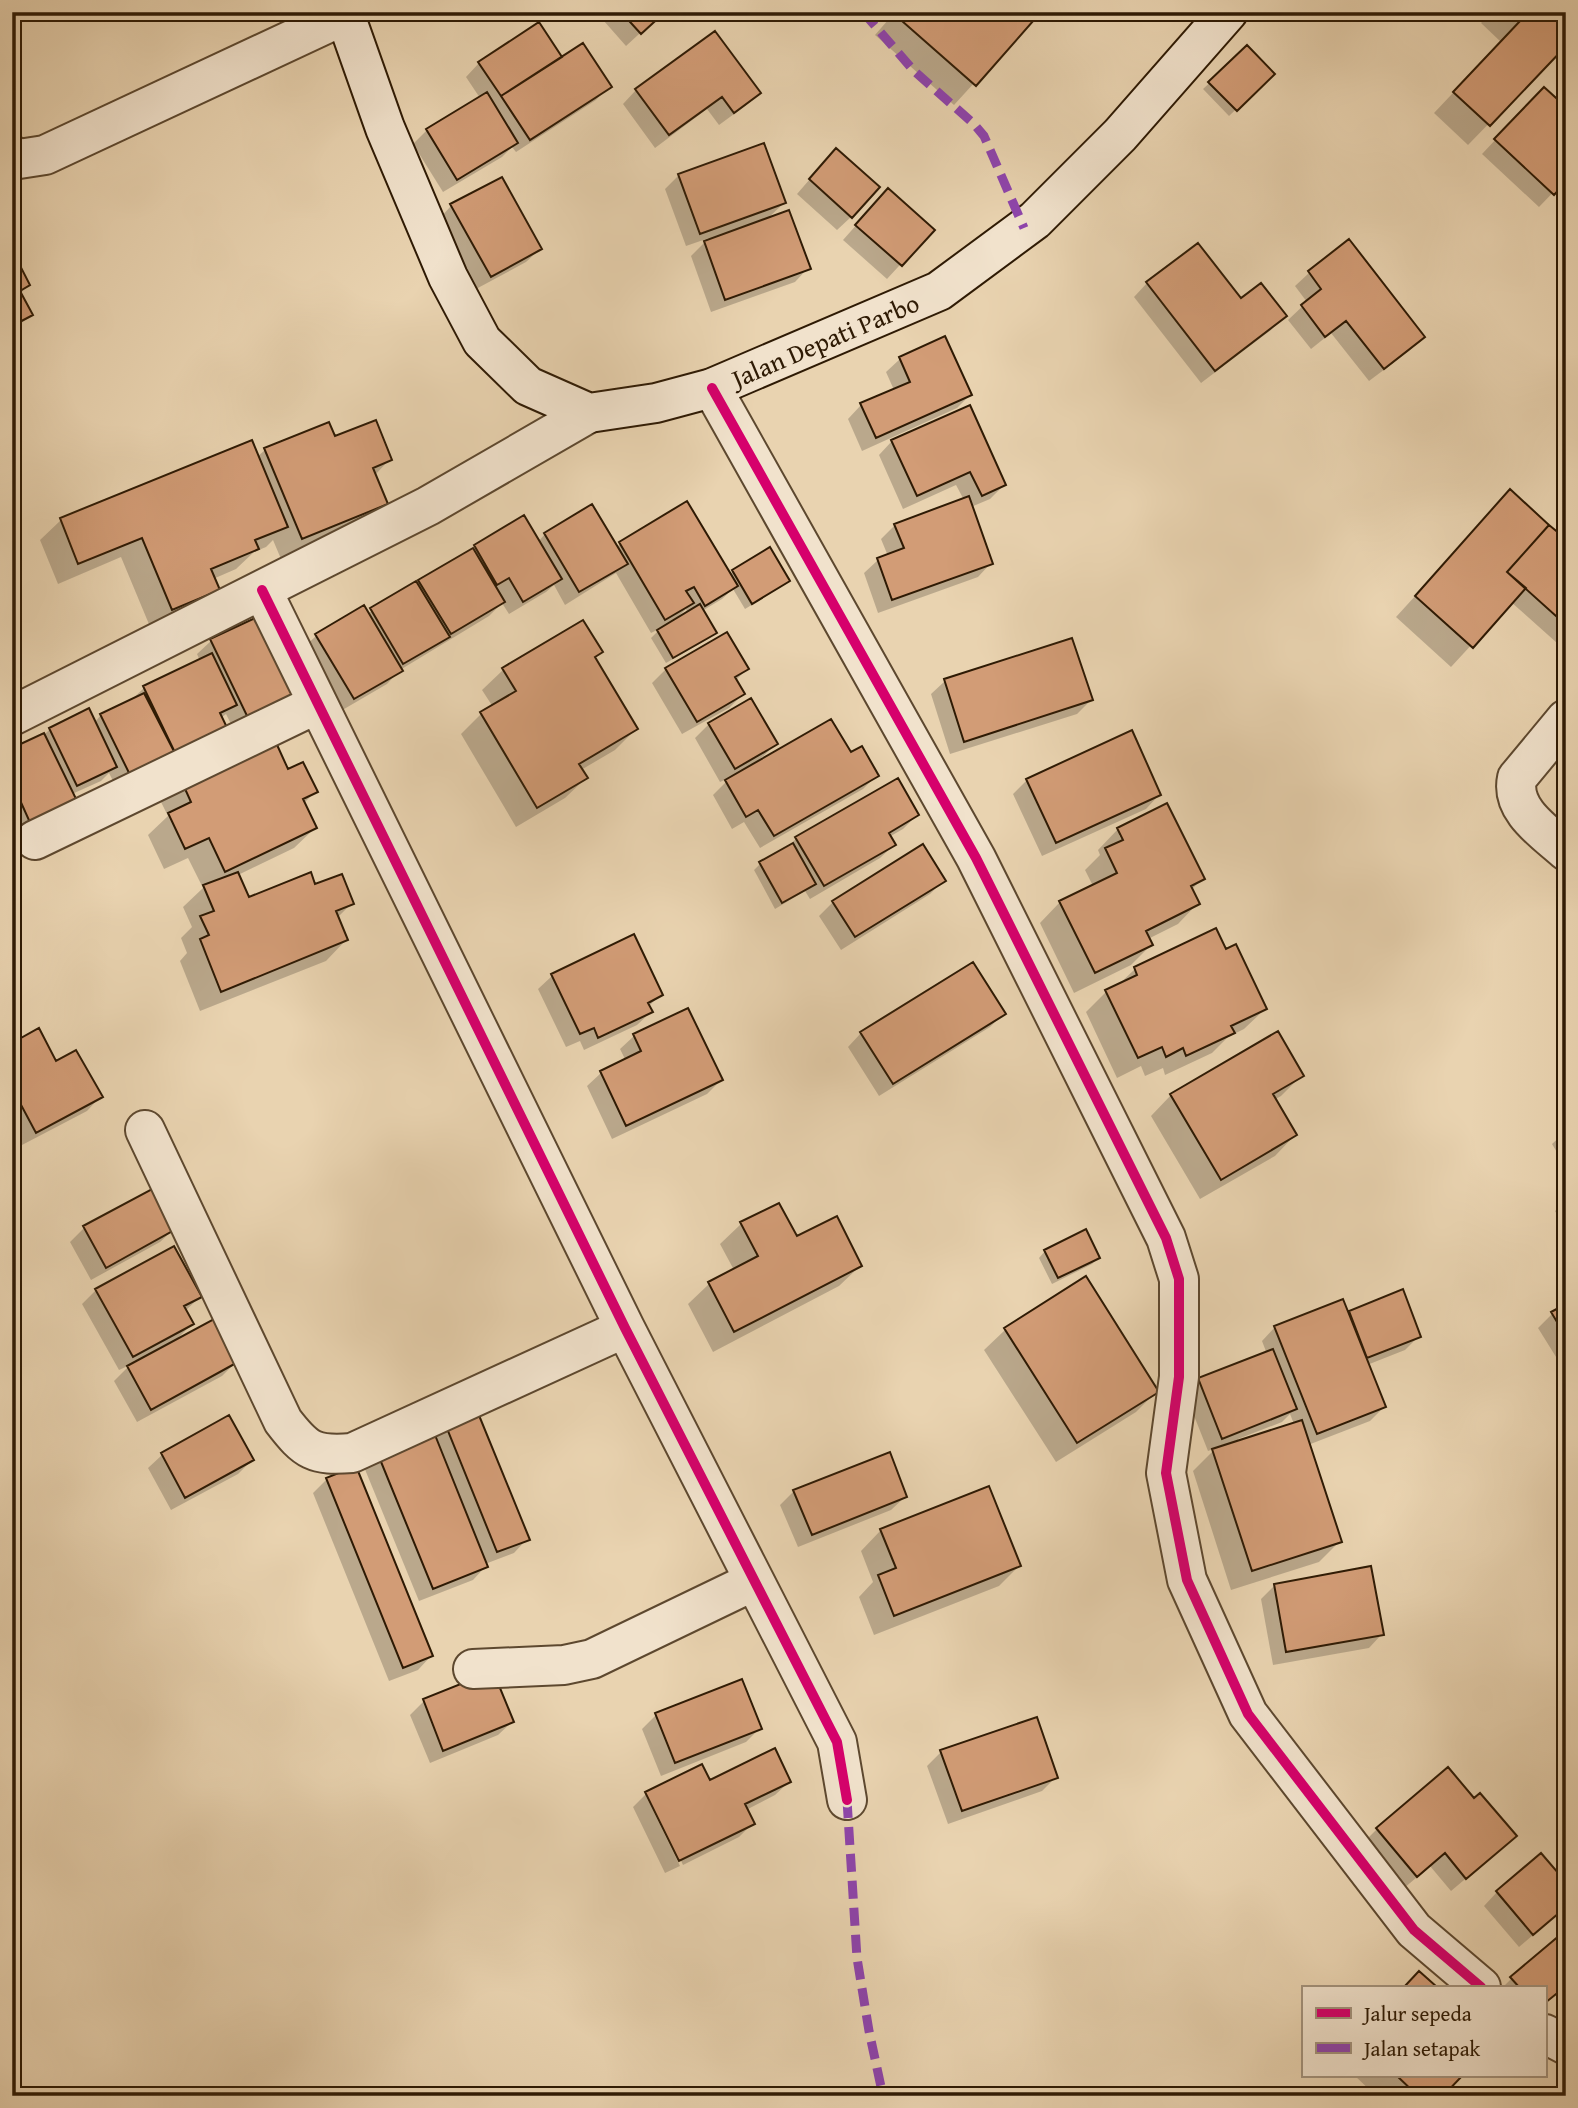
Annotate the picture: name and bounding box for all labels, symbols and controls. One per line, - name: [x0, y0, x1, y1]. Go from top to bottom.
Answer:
- street label: Jalan Depati Parbo: [722, 282, 925, 398]
- legend: [1302, 1986, 1546, 2076]
- text: Jalur sepeda: [1361, 1998, 1472, 2029]
- text: Jalan setapak: [1361, 2033, 1481, 2064]

